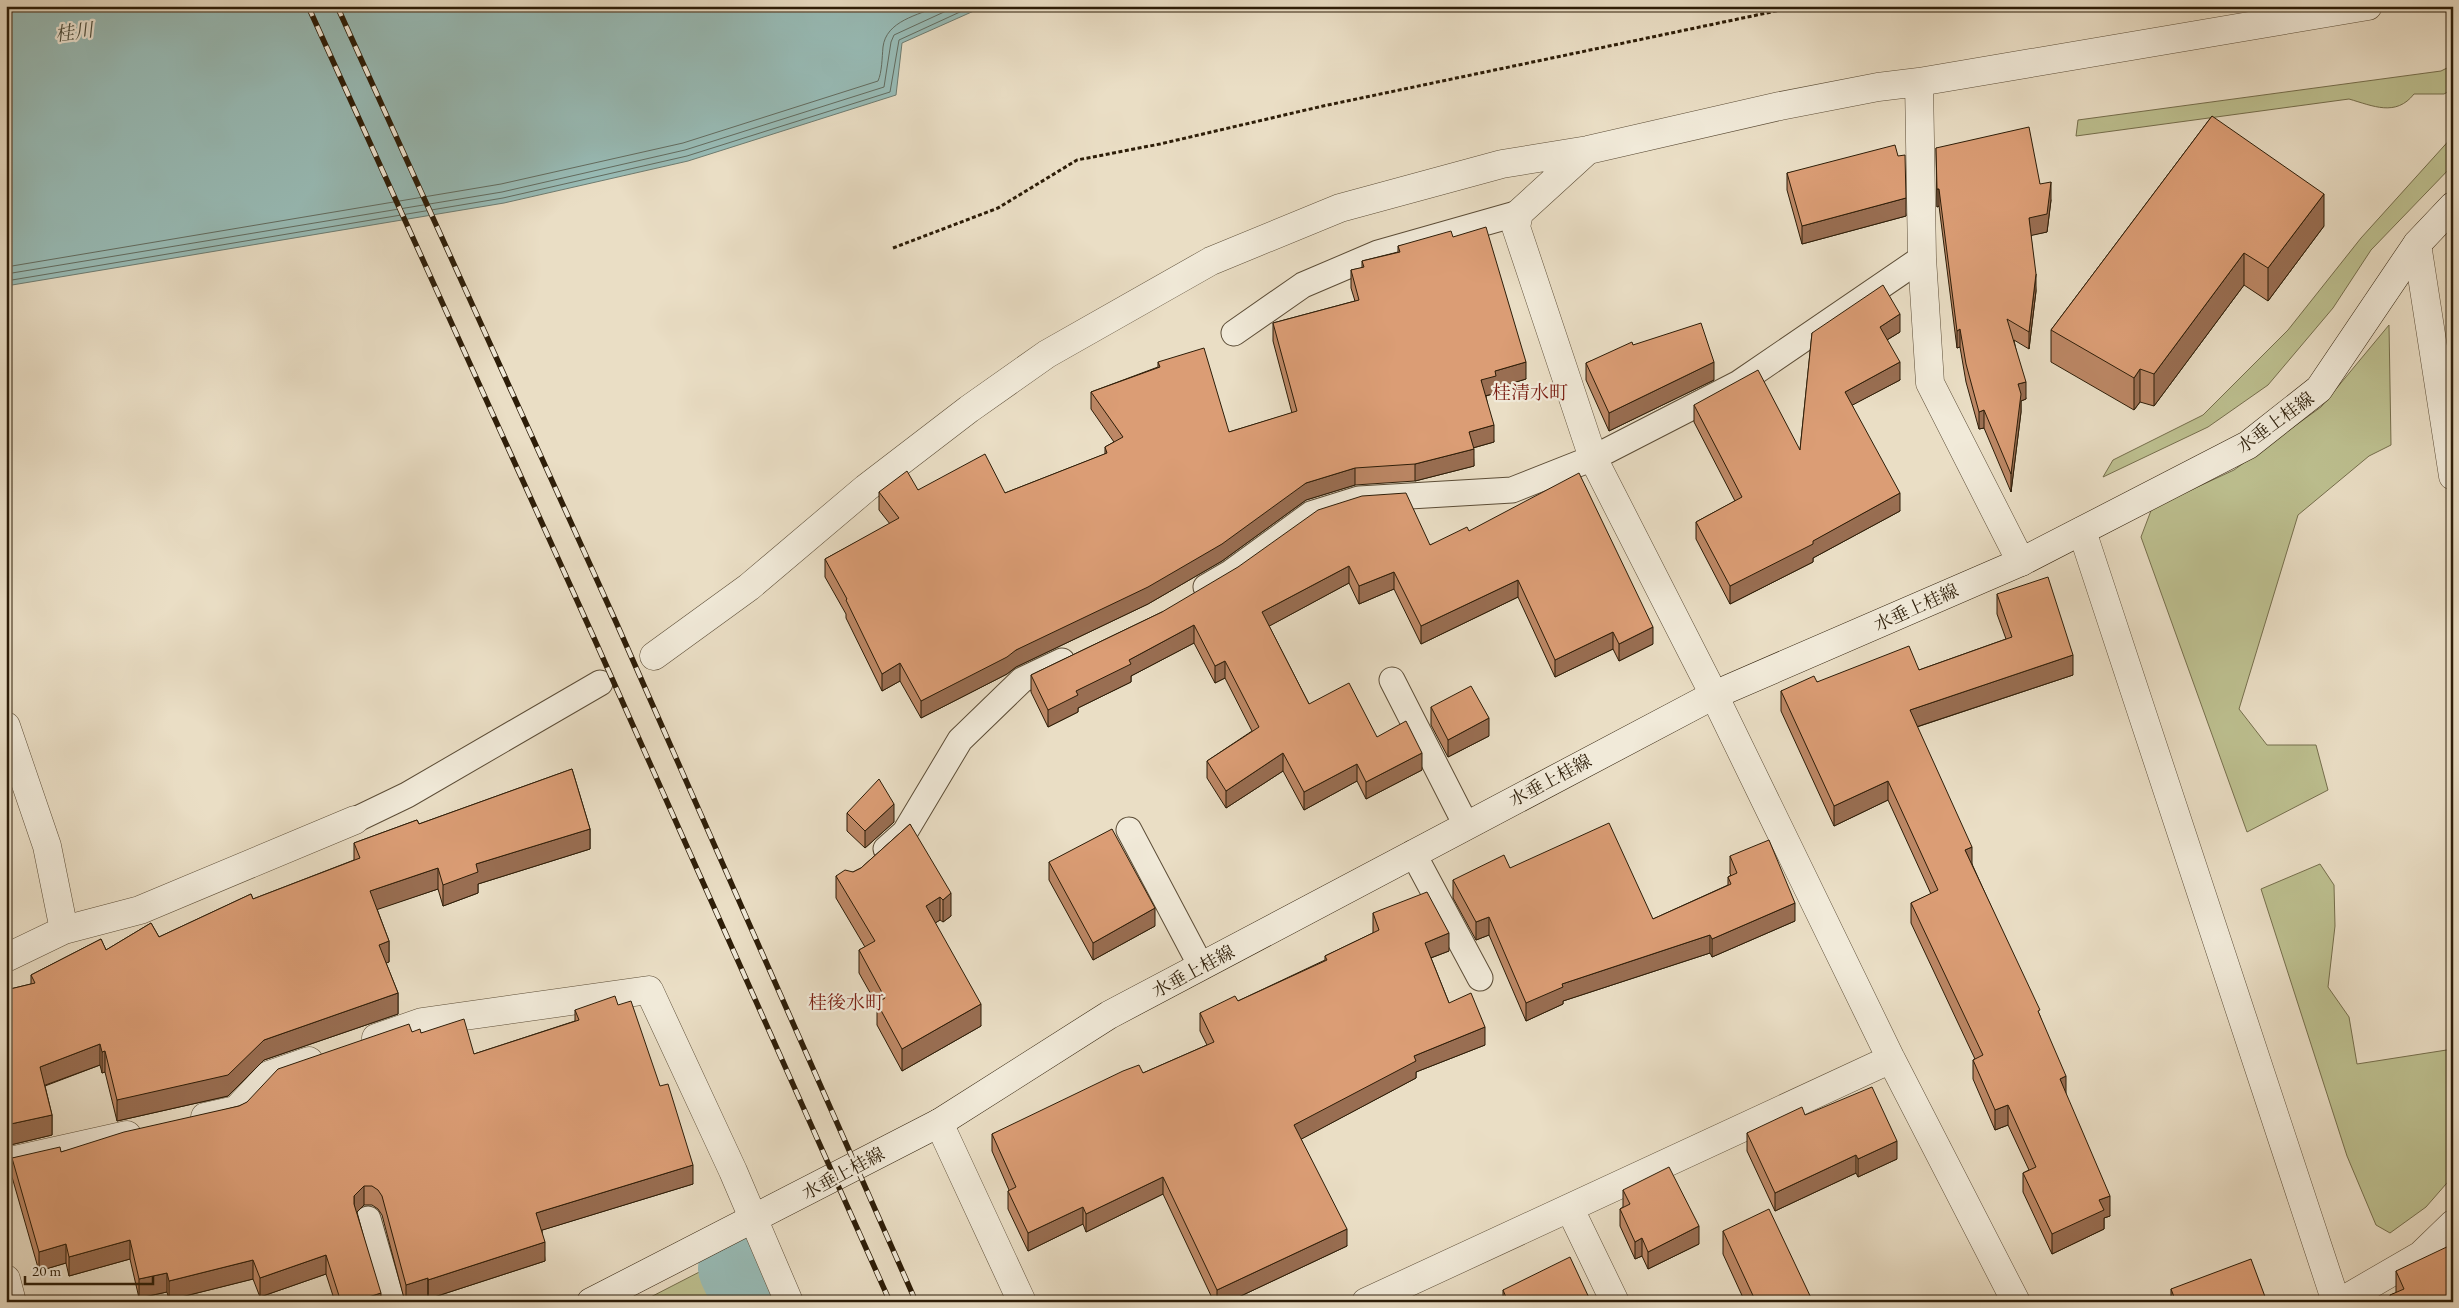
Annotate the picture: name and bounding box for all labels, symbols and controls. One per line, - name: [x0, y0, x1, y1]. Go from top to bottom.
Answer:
- water label: 桂川: [53, 17, 97, 47]
- district label: 桂清水町: [1492, 380, 1568, 405]
- street label: 水垂上桂線: [2232, 386, 2318, 458]
- street label: 水垂上桂線: [1870, 578, 1962, 636]
- street label: 水垂上桂線: [1505, 749, 1595, 811]
- street label: 水垂上桂線: [1148, 940, 1238, 1002]
- district label: 桂後水町: [808, 990, 884, 1015]
- street label: 水垂上桂線: [798, 1142, 888, 1204]
- scale bar: [25, 1253, 152, 1285]
- text: 20 m: [32, 1261, 61, 1280]

